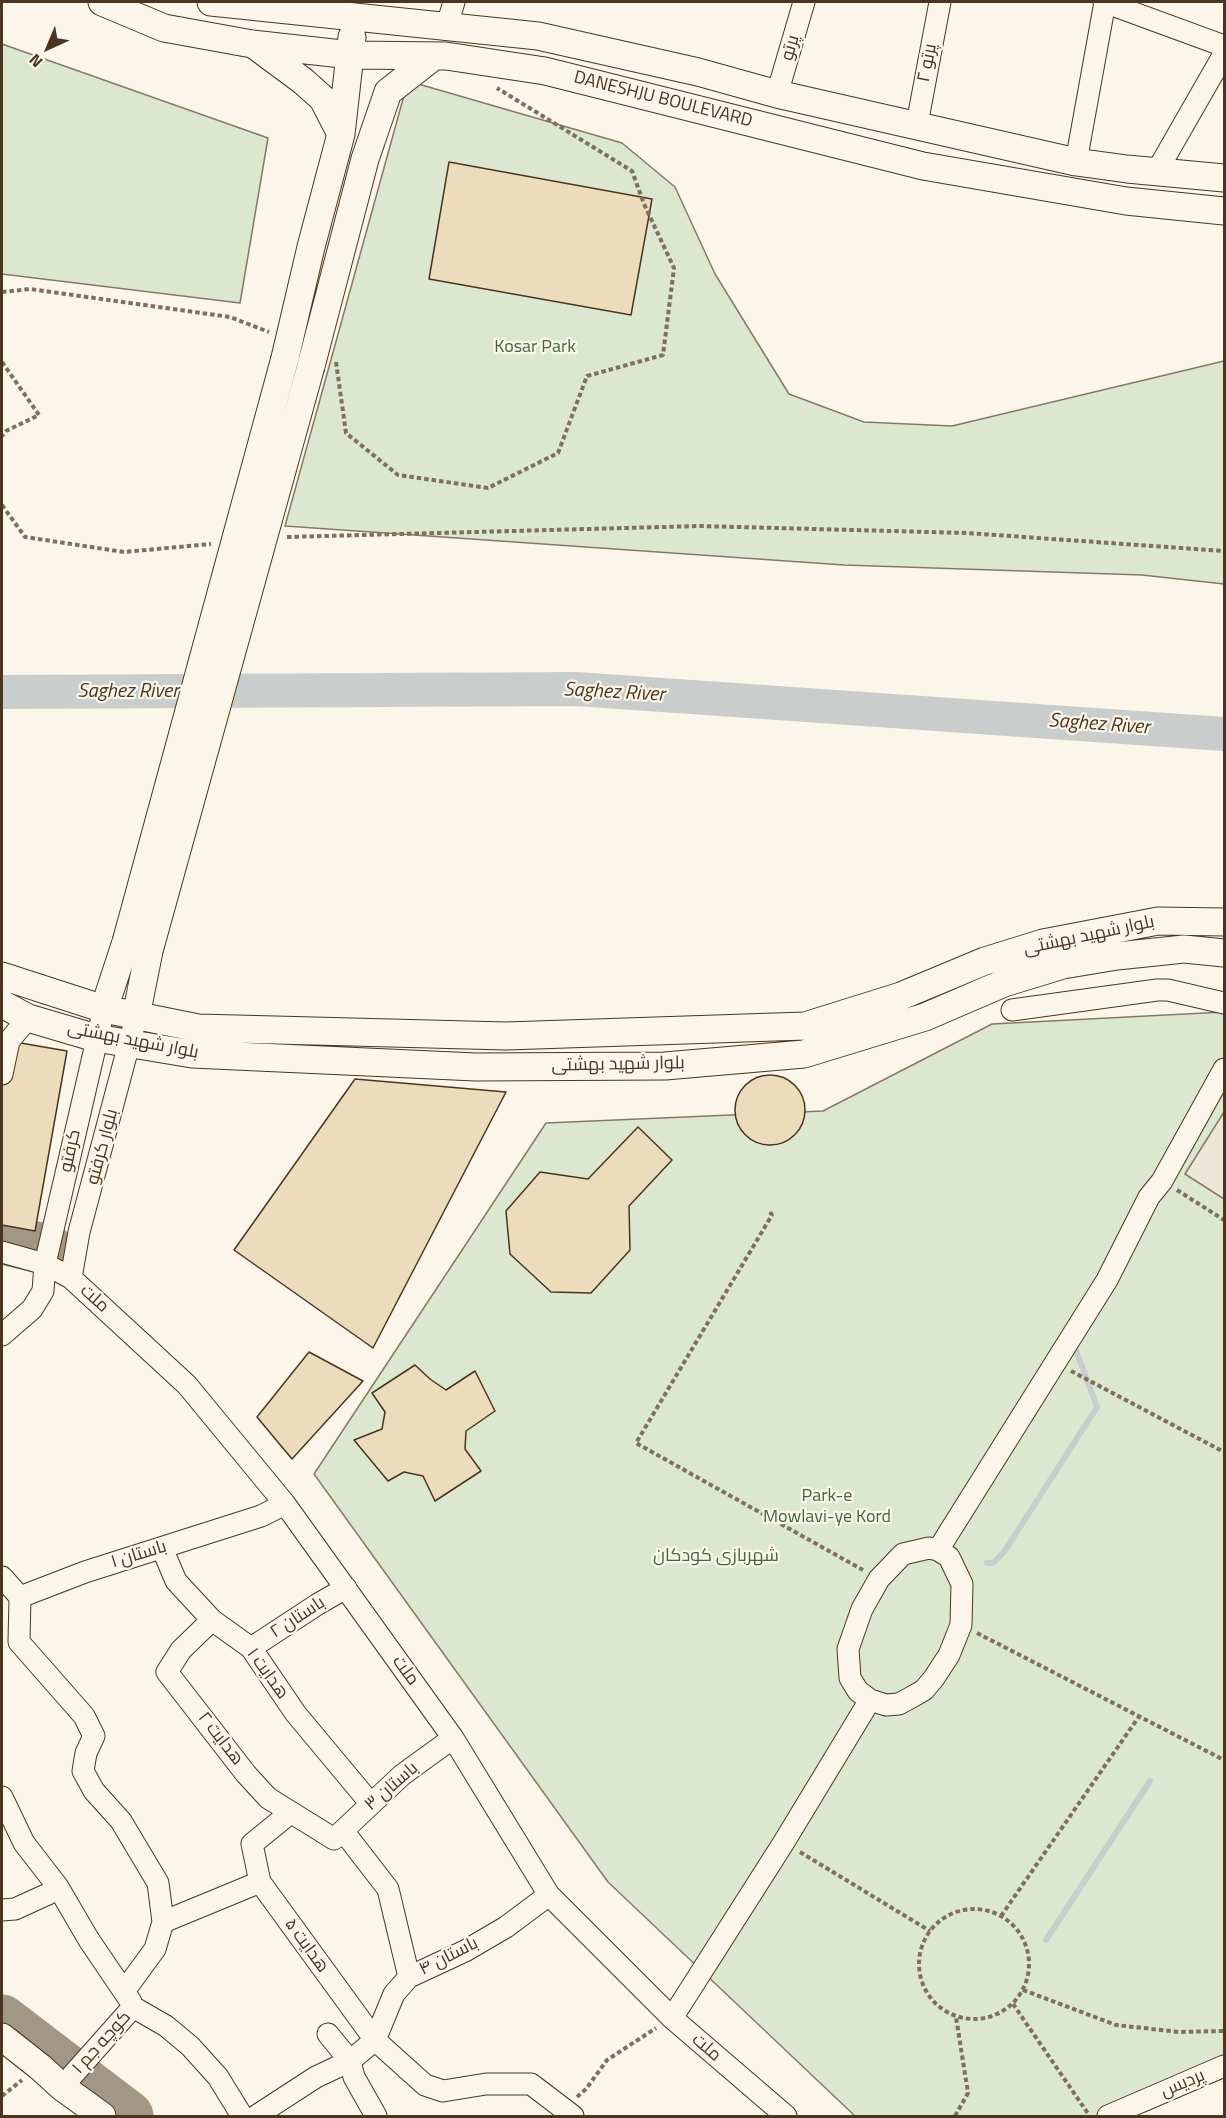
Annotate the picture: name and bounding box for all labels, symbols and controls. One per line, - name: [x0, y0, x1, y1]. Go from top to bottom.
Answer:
- north arrow: [18, 18, 78, 78]
- street label: پرتو: [777, 33, 805, 63]
- street label: پرتو ۲: [914, 42, 942, 84]
- text: N: [23, 48, 48, 73]
- street label: DANESHJU BOULEVARD: [571, 67, 755, 133]
- park label: Kosar Park: [494, 337, 576, 359]
- water label: Saghez River: [563, 678, 665, 708]
- water label: Saghez River: [77, 680, 179, 704]
- water label: Saghez River: [1048, 710, 1150, 740]
- street label: بلوار شهید بهشتی: [1022, 912, 1156, 960]
- street label: بلوار شهید بهشتی: [66, 1018, 200, 1064]
- street label: بلوار شهید بهشتی: [551, 1053, 685, 1077]
- street label: بلوار کرفتو: [83, 1107, 123, 1187]
- street label: کرفتو: [56, 1128, 86, 1174]
- street label: ملت: [75, 1280, 113, 1318]
- park label: Park-e Mowlavi-ye Kord: [763, 1486, 891, 1528]
- street label: باستان ۱: [109, 1536, 169, 1574]
- park label: شهربازی کودکان: [653, 1546, 779, 1568]
- street label: باستان ۲: [267, 1592, 329, 1644]
- street label: هدایت ۱: [241, 1644, 293, 1704]
- street label: ملت: [387, 1652, 423, 1690]
- street label: هدایت ۲: [192, 1708, 248, 1770]
- street label: باستان ۳: [361, 1758, 423, 1816]
- street label: هدایت ۵: [279, 1915, 333, 1977]
- street label: باستان ۴: [416, 1933, 482, 1981]
- street label: ۱ کوچه جم: [68, 2007, 136, 2079]
- street label: ملت: [687, 2029, 725, 2067]
- street label: پردیس: [1158, 2065, 1208, 2103]

